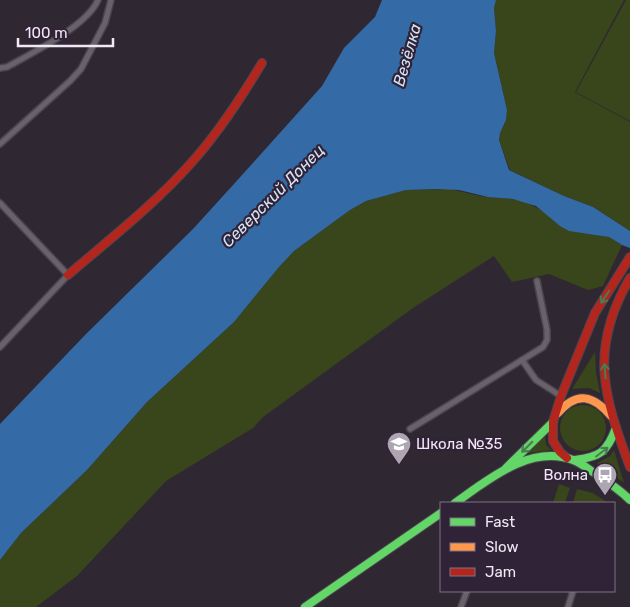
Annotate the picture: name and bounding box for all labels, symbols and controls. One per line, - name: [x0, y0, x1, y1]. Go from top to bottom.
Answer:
- scale bar: [18, 15, 112, 47]
- water label: Везёлка: [389, 22, 425, 88]
- text: 100 m: [25, 24, 67, 42]
- water label: Северский Донец: [218, 141, 328, 251]
- one-way arrow: [600, 289, 610, 303]
- one-way arrow: [601, 364, 610, 380]
- school or university icon: Школа №35: [386, 431, 412, 465]
- place label: Школа №35: [416, 435, 503, 453]
- one-way arrow: [521, 441, 533, 453]
- one-way arrow: [595, 447, 608, 458]
- bus stop icon: Волна: [592, 462, 618, 496]
- place label: Волна: [543, 466, 588, 484]
- legend: [440, 502, 615, 592]
- text: Fast: [485, 513, 515, 531]
- text: Slow: [485, 538, 518, 556]
- text: Jam: [485, 563, 516, 581]

